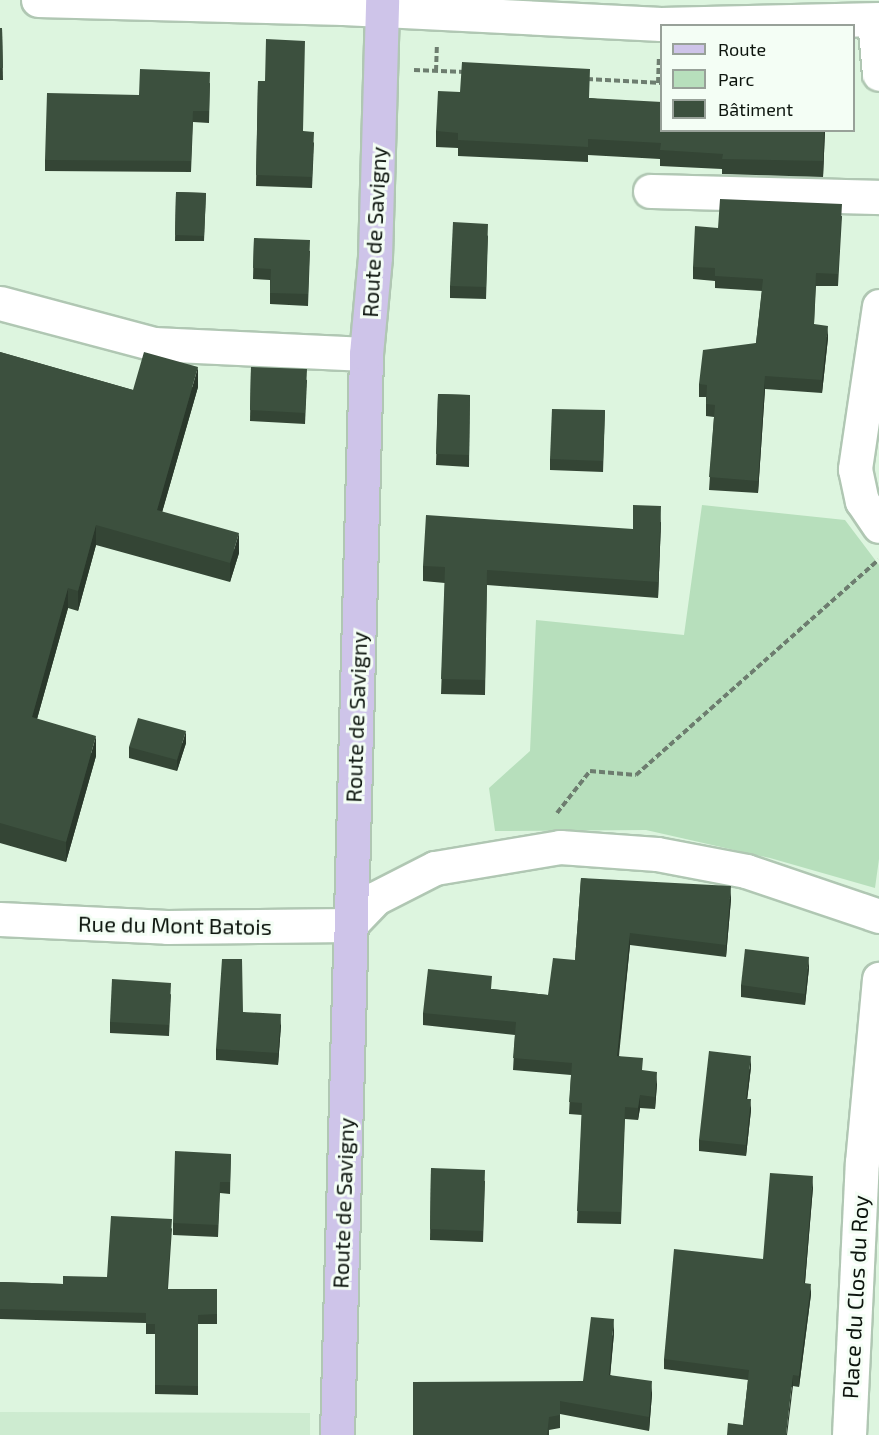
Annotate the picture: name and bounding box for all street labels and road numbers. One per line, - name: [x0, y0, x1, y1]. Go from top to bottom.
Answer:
- street label: Route de Savigny: [356, 146, 392, 318]
- street label: Route de Savigny: [340, 631, 372, 803]
- street label: Rue du Mont Batois: [78, 910, 272, 940]
- street label: Route de Savigny: [327, 1117, 359, 1289]
- street label: Place du Clos du Roy: [836, 1194, 874, 1400]

